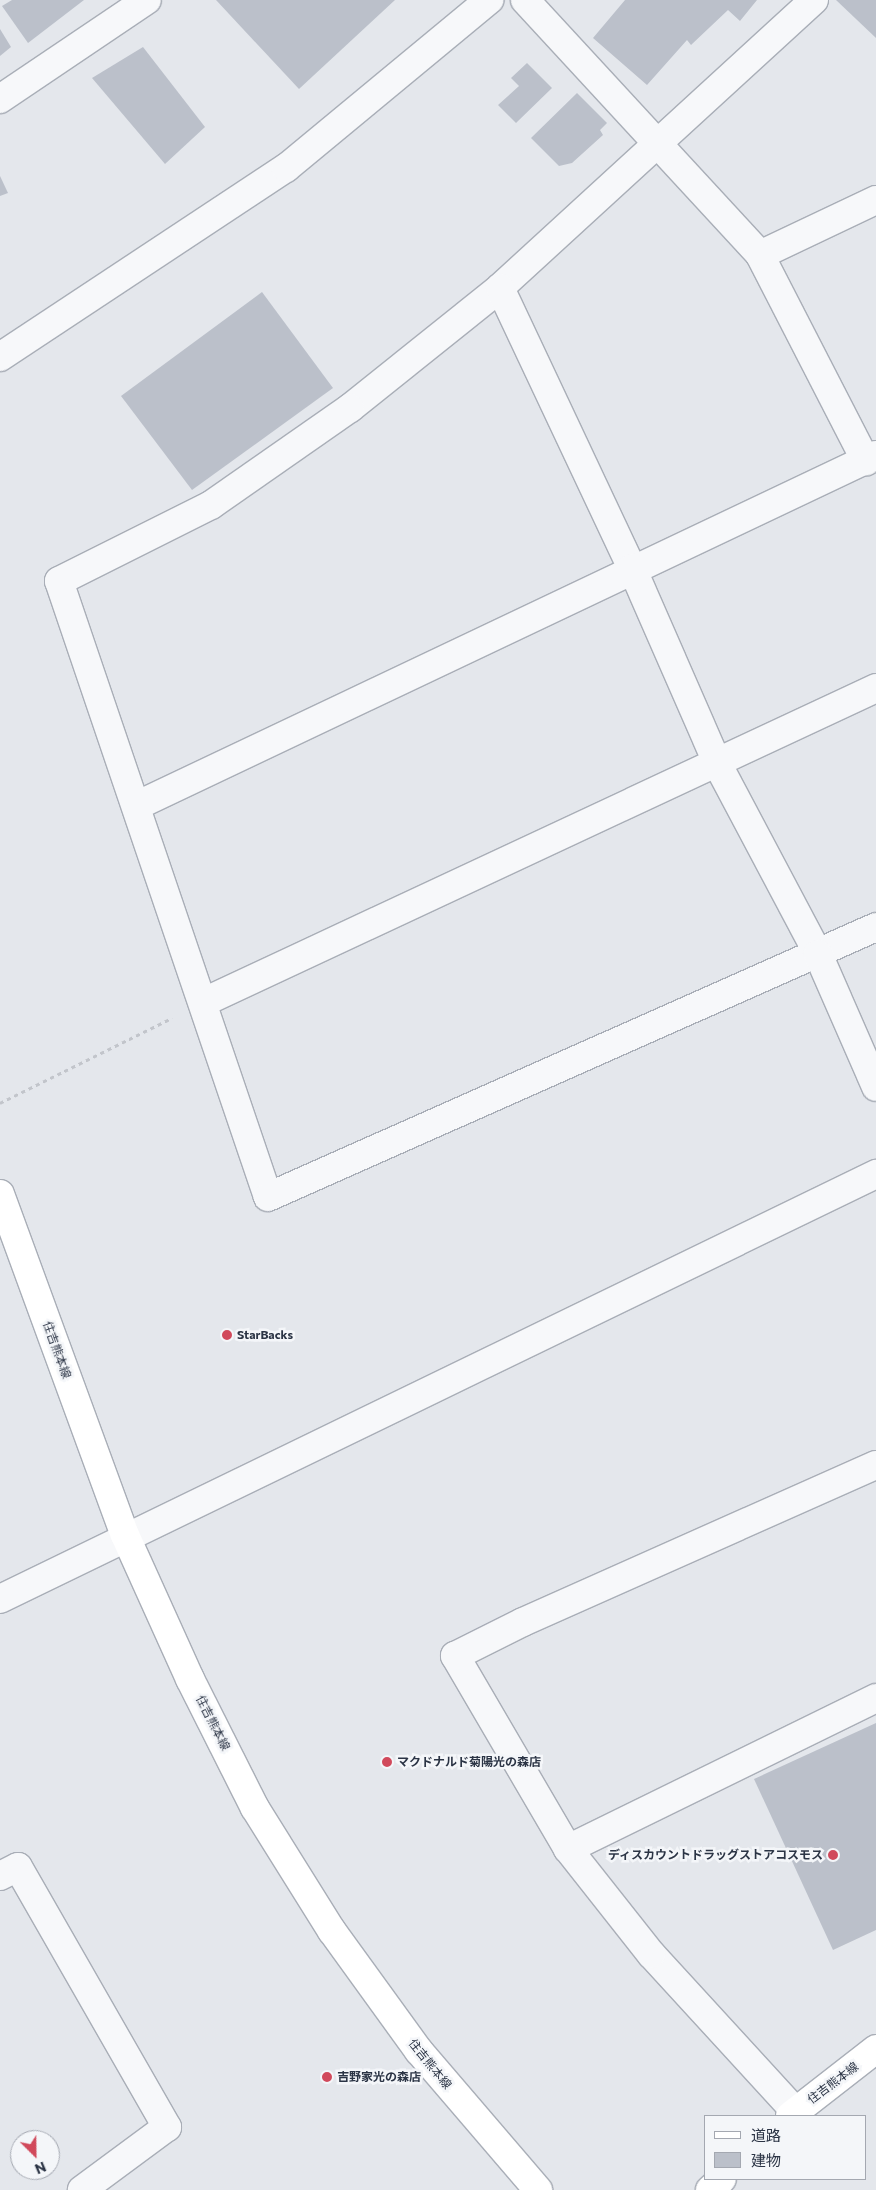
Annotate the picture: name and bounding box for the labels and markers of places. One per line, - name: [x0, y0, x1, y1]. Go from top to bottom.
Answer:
- place label: StarBacks: [237, 1328, 293, 1342]
- marker: StarBacks: [221, 1329, 233, 1341]
- place label: マクドナルド菊陽光の森店: [397, 1755, 541, 1769]
- marker: マクドナルド菊陽光の森店: [381, 1756, 393, 1768]
- place label: ディスカウントドラッグストアコスモス: [607, 1848, 823, 1862]
- marker: ディスカウントドラッグストアコスモス: [827, 1849, 839, 1861]
- place label: 吉野家光の森店: [337, 2070, 421, 2084]
- marker: 吉野家光の森店: [321, 2071, 333, 2083]

